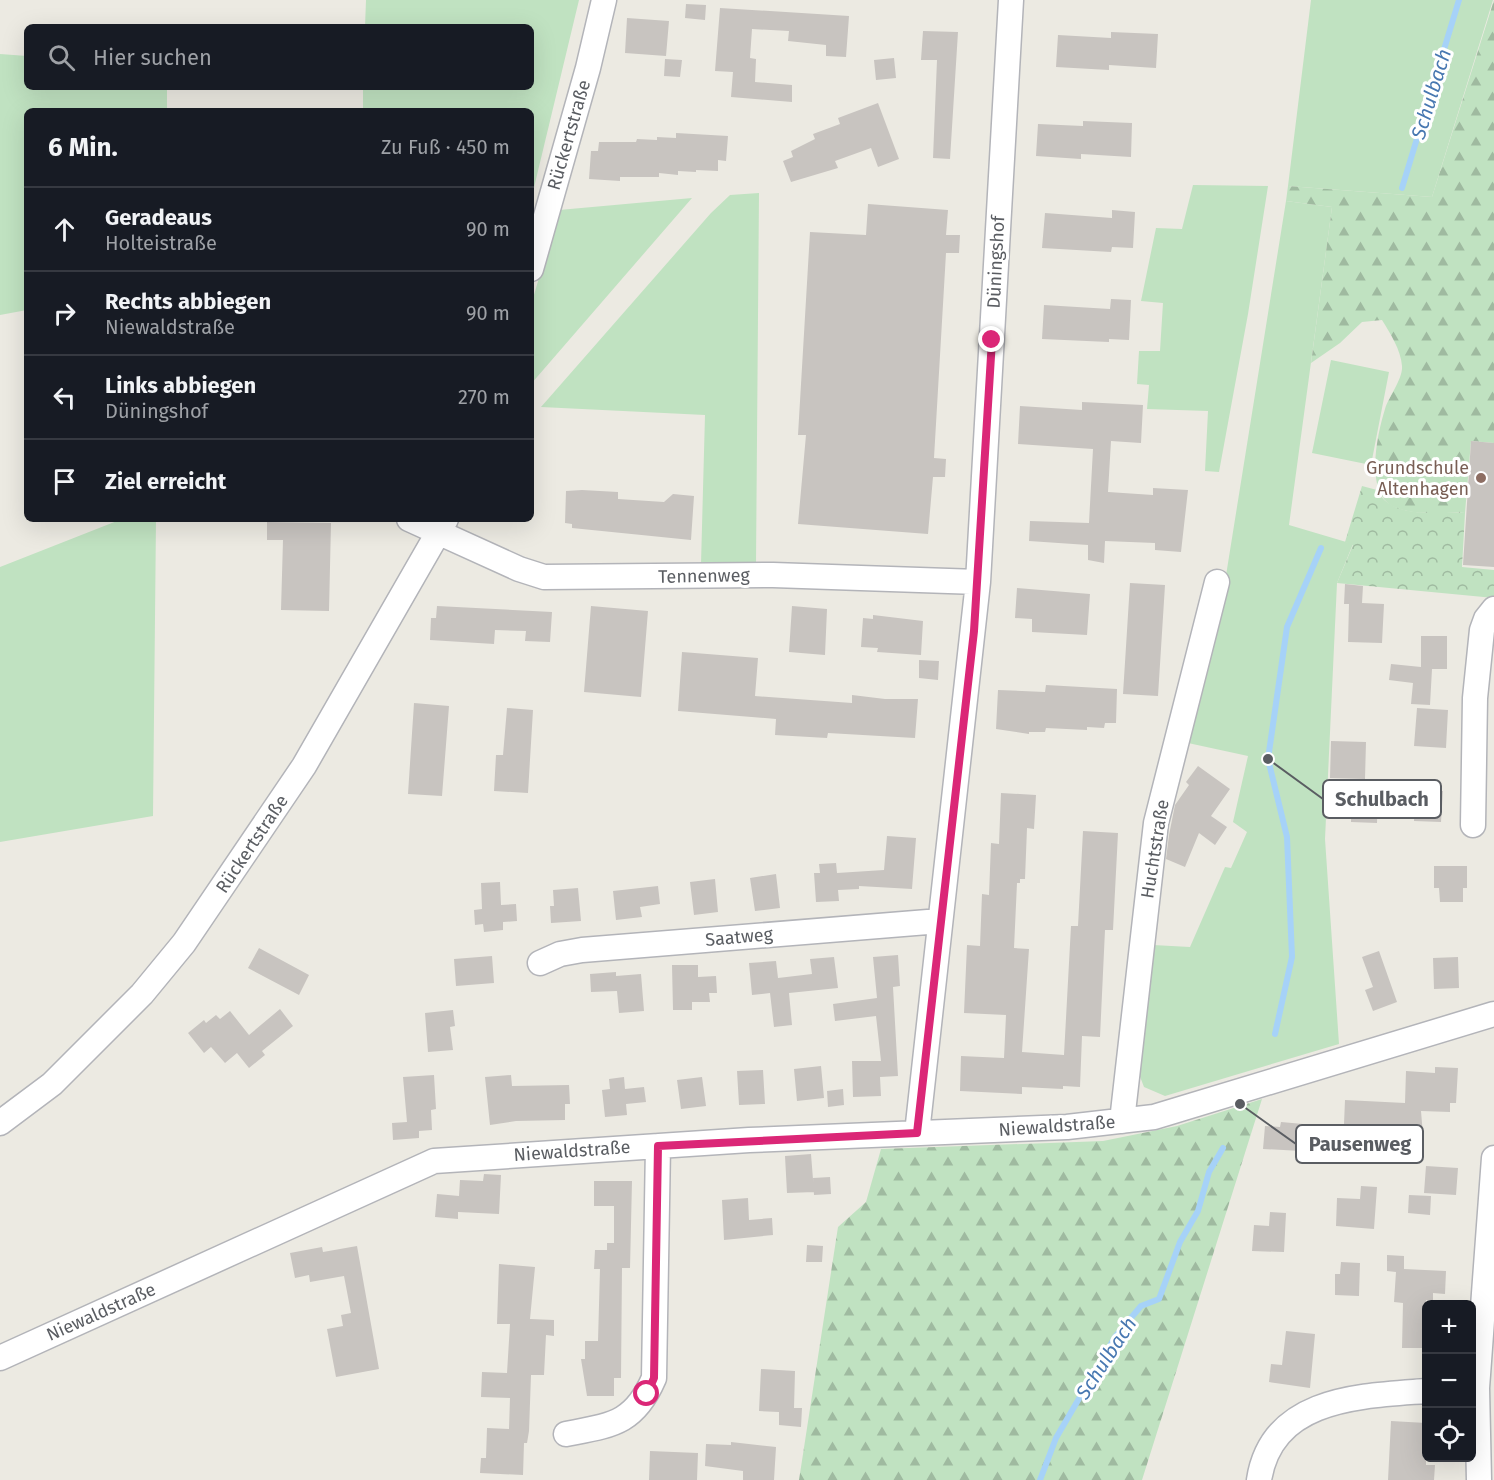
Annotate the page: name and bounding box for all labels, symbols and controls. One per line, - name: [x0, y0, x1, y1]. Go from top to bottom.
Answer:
- search box: [24, 24, 534, 90]
- icon: search: [45, 41, 78, 74]
- text: Hier suchen: [93, 44, 212, 71]
- water label: Schulbach: [1406, 46, 1456, 143]
- street label: Rückertstraße: [543, 77, 595, 193]
- text: 6 Min.: [48, 132, 118, 163]
- text: Zu Fuß · 450 m: [381, 135, 510, 159]
- text: Geradeaus: [105, 204, 212, 231]
- icon: ahead: [48, 213, 81, 246]
- street label: Düningshof: [983, 213, 1010, 309]
- text: 90 m: [466, 217, 510, 241]
- text: Holteistraße: [105, 231, 217, 255]
- text: Rechts abbiegen: [105, 288, 271, 315]
- icon: right: [48, 297, 81, 330]
- text: 90 m: [466, 301, 510, 325]
- text: Niewaldstraße: [105, 315, 235, 339]
- route end: [978, 326, 1004, 352]
- text: Links abbiegen: [105, 372, 256, 399]
- icon: left: [48, 381, 81, 414]
- text: 270 m: [458, 385, 510, 409]
- text: Düningshof: [105, 399, 208, 423]
- place label: Grundschule Altenhagen: [1366, 457, 1469, 500]
- icon: arrive: [48, 465, 81, 498]
- text: Ziel erreicht: [105, 468, 226, 495]
- marker: Grundschule Altenhagen: [1474, 471, 1488, 485]
- street label: Tennenweg: [658, 564, 751, 588]
- callout: Schulbach: [1323, 780, 1441, 818]
- text: Schulbach: [1335, 787, 1429, 811]
- street label: Rückertstraße: [211, 791, 293, 897]
- street label: Huchtstraße: [1136, 798, 1174, 900]
- street label: Saatweg: [704, 923, 774, 951]
- street label: Niewaldstraße: [998, 1111, 1116, 1141]
- callout: Pausenweg: [1296, 1125, 1423, 1163]
- text: Pausenweg: [1309, 1132, 1412, 1156]
- street label: Niewaldstraße: [513, 1136, 631, 1166]
- street label: Niewaldstraße: [43, 1278, 159, 1346]
- map controls: [1422, 1300, 1476, 1462]
- button: +: [1422, 1300, 1476, 1354]
- water label: Schulbach: [1070, 1312, 1141, 1404]
- button: −: [1422, 1354, 1476, 1408]
- route start: [633, 1380, 659, 1406]
- button: locate: [1422, 1408, 1476, 1462]

